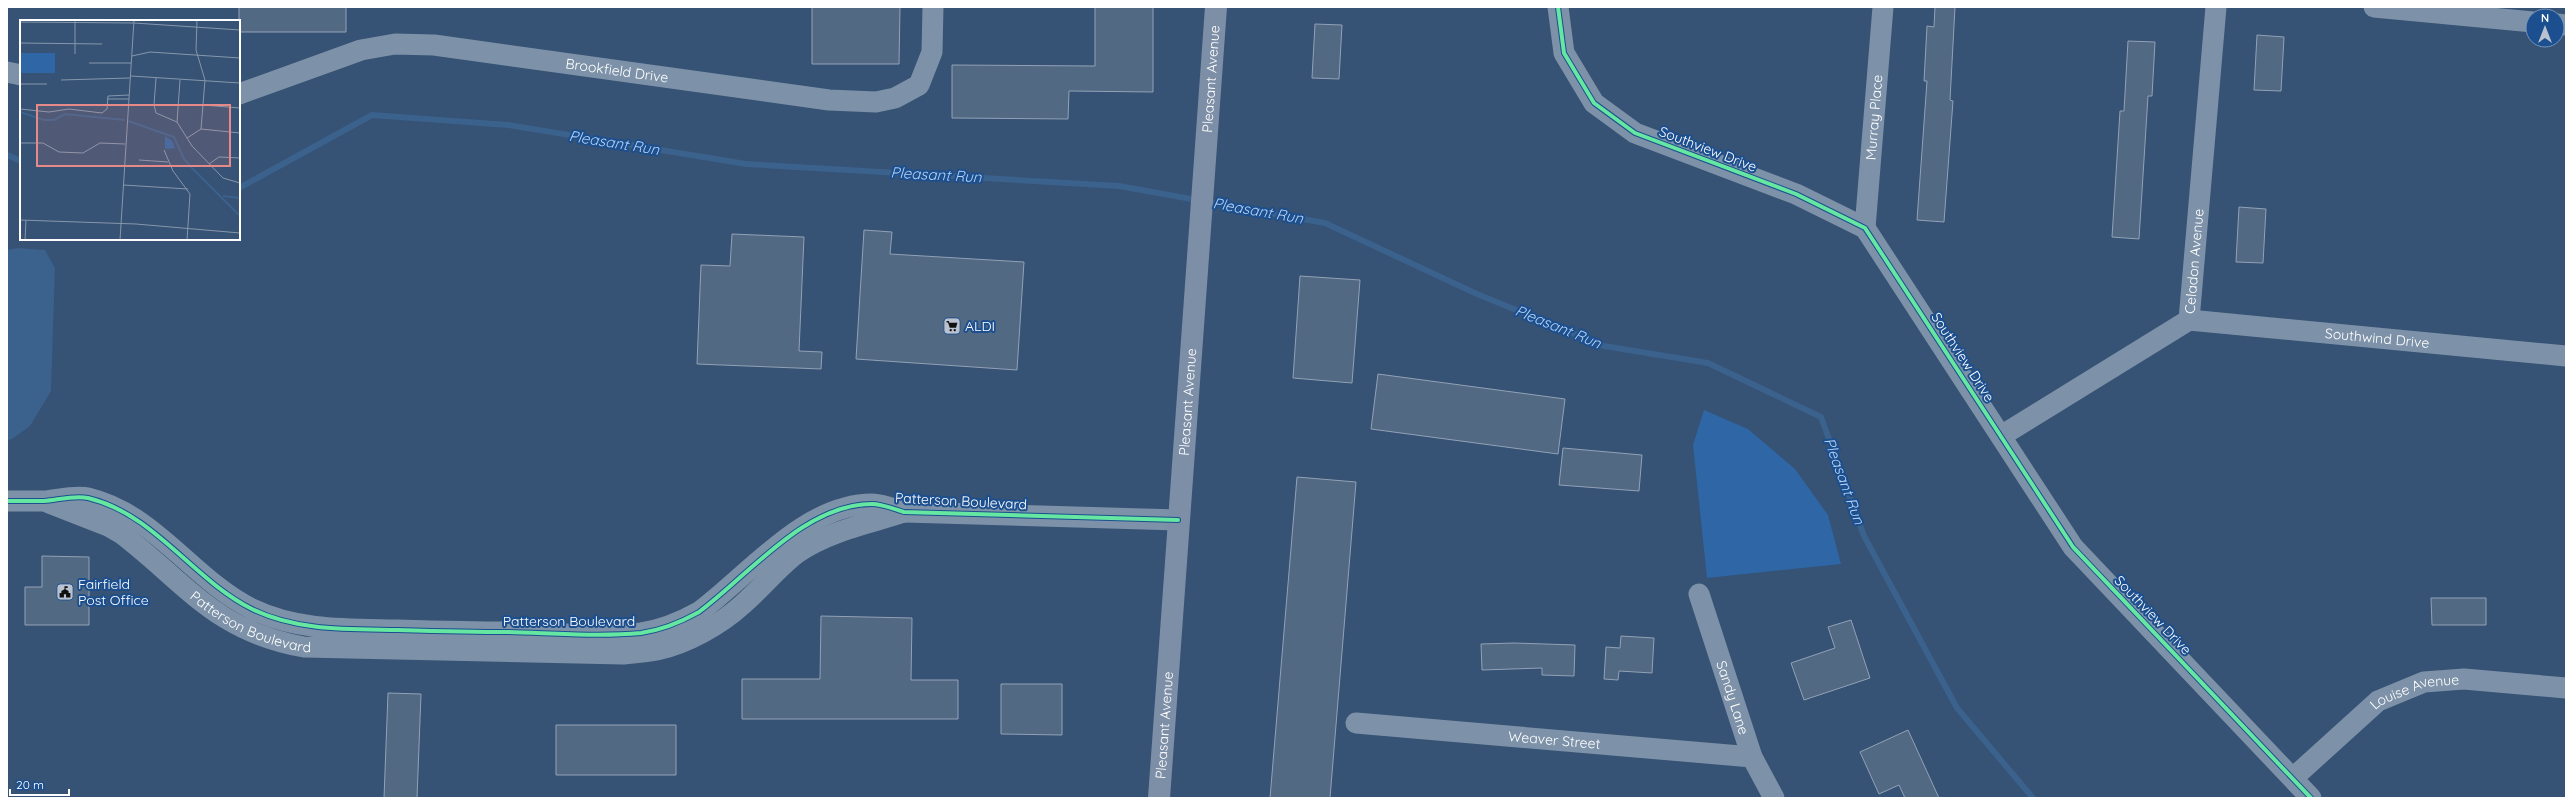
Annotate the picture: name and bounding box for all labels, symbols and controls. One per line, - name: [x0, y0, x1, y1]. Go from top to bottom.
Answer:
- north arrow: [2525, 8, 2565, 48]
- text: N: [2541, 11, 2549, 25]
- inset map: [20, 20, 240, 240]
- street label: Pleasant Avenue: [1198, 24, 1224, 133]
- street label: Brookfield Drive: [564, 54, 670, 87]
- street label: Murray Place: [1862, 74, 1886, 161]
- street label: Southview Drive: [1657, 122, 1760, 176]
- water label: Pleasant Run: [568, 126, 661, 159]
- water label: Pleasant Run: [890, 163, 982, 186]
- water label: Pleasant Run: [1212, 193, 1305, 228]
- street label: Celadon Avenue: [2181, 208, 2208, 315]
- water label: Pleasant Run: [1512, 301, 1604, 353]
- street label: Southview Drive: [1927, 309, 1999, 405]
- supermarket icon: ALDI: [942, 316, 962, 336]
- place label: ALDI: [965, 317, 995, 335]
- street label: Southwind Drive: [2324, 324, 2430, 352]
- street label: Pleasant Avenue: [1175, 348, 1200, 456]
- water label: Pleasant Run: [1820, 435, 1869, 527]
- street label: Patterson Boulevard: [894, 489, 1028, 513]
- street label: Southview Drive: [2111, 572, 2195, 658]
- place label: Fairfield Post Office: [78, 575, 149, 609]
- public building icon: Fairfield Post Office: [55, 582, 75, 602]
- street label: Patterson Boulevard: [187, 587, 311, 656]
- street label: Patterson Boulevard: [503, 612, 635, 630]
- street label: Sandy Lane: [1712, 658, 1753, 737]
- street label: Louise Avenue: [2366, 670, 2460, 713]
- street label: Pleasant Avenue: [1151, 671, 1177, 780]
- street label: Weaver Street: [1507, 727, 1601, 753]
- scale bar: [10, 771, 69, 797]
- text: 20 m: [16, 777, 44, 792]

